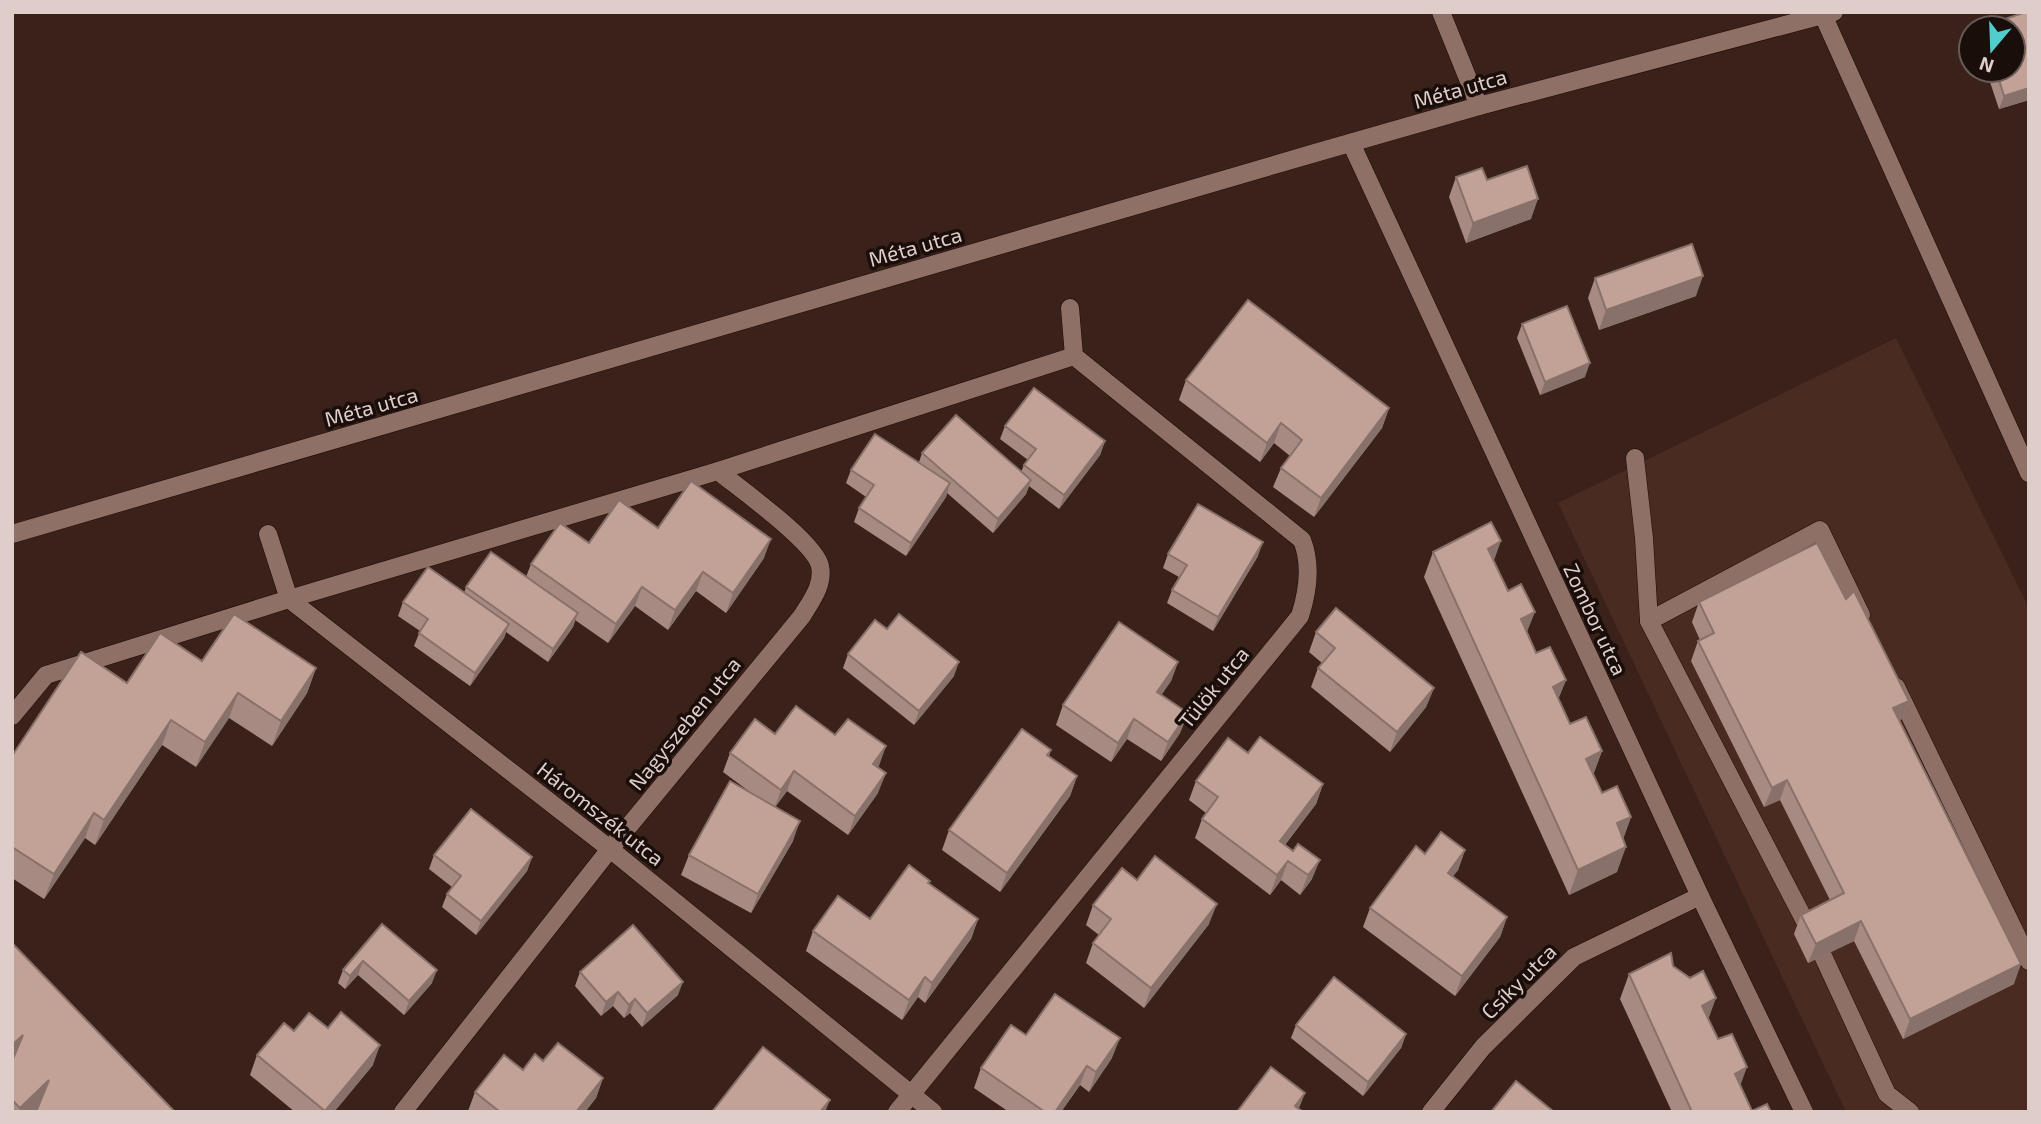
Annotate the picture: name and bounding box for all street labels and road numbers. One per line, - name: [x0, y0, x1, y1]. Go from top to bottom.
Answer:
- street label: Méta utca: [1411, 63, 1509, 113]
- street label: Méta utca: [866, 221, 964, 271]
- street label: Méta utca: [322, 381, 420, 431]
- street label: Zombor utca: [1559, 559, 1633, 679]
- street label: Tülök utca: [1173, 641, 1253, 733]
- street label: Nagyszeben utca: [623, 652, 745, 794]
- street label: Háromszék utca: [533, 756, 669, 870]
- street label: Csíky utca: [1475, 938, 1561, 1024]

